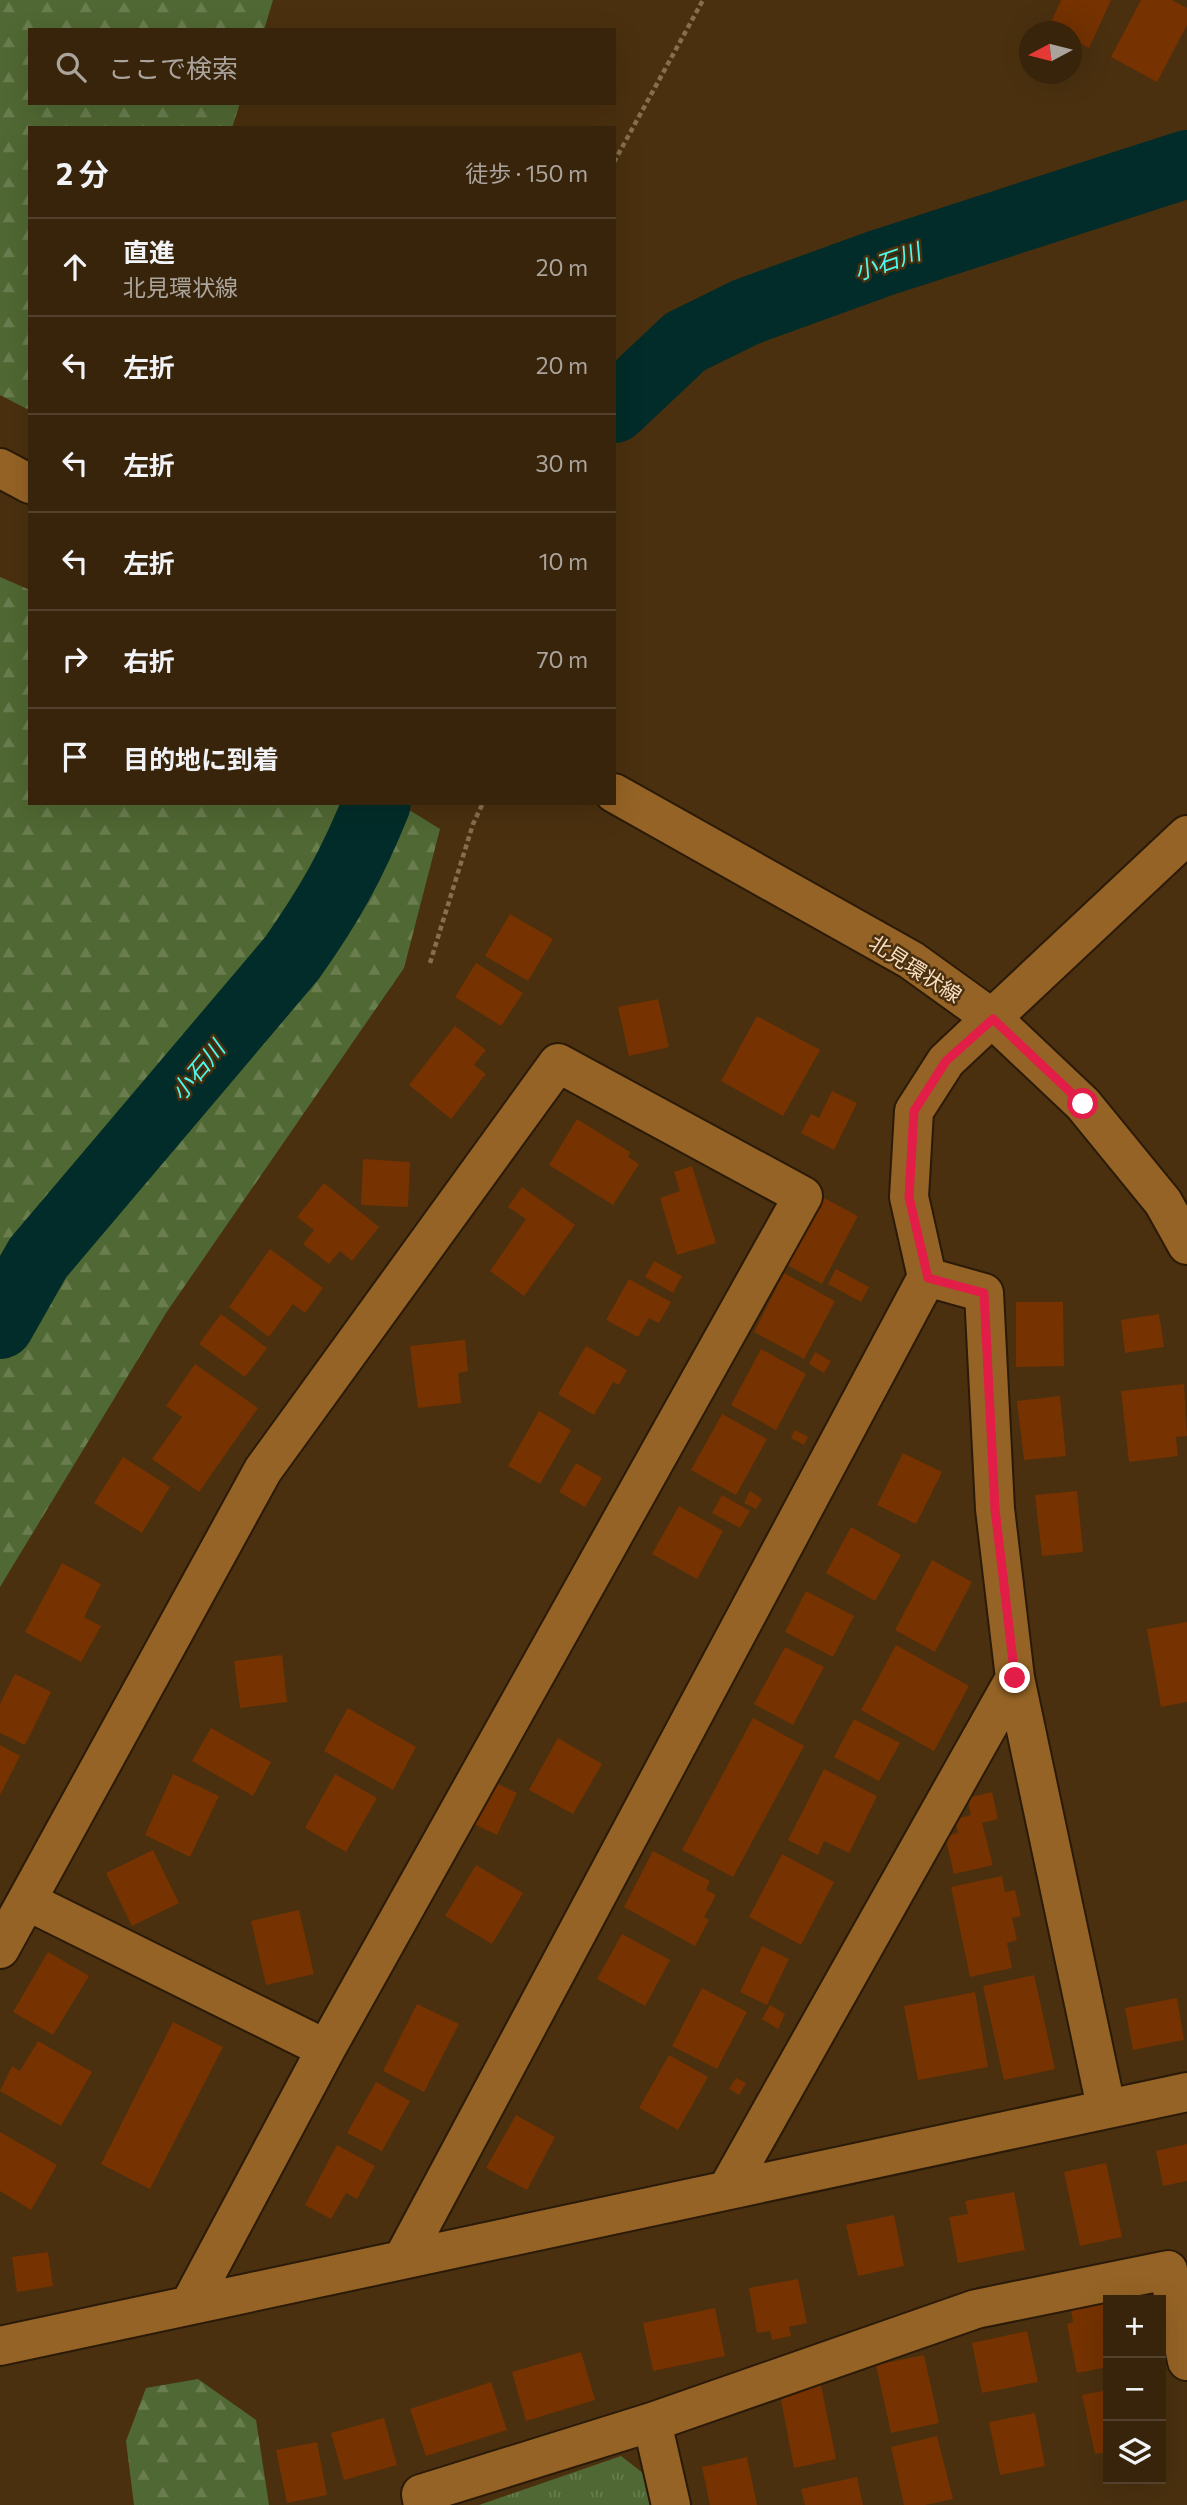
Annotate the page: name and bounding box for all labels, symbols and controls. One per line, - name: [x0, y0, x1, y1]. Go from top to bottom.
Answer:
- north arrow: [1019, 21, 1082, 84]
- search box: [28, 28, 616, 105]
- icon: search: [52, 48, 90, 86]
- text: ここで検索: [108, 52, 238, 83]
- text: 2 分: [56, 154, 109, 191]
- text: 徒歩 · 150 m: [465, 159, 588, 187]
- text: 直進: [123, 236, 175, 267]
- water label: 小石川: [850, 236, 927, 285]
- icon: ahead: [56, 248, 94, 286]
- text: 20 m: [536, 253, 588, 281]
- text: 北見環状線: [123, 273, 238, 301]
- icon: left: [56, 346, 94, 384]
- text: 左折: [123, 351, 175, 382]
- text: 20 m: [536, 351, 588, 379]
- icon: left: [56, 444, 94, 482]
- text: 左折: [123, 449, 175, 480]
- text: 30 m: [535, 449, 588, 477]
- icon: left: [56, 542, 94, 580]
- text: 左折: [123, 547, 175, 578]
- text: 10 m: [539, 547, 588, 575]
- icon: right: [56, 640, 94, 678]
- text: 右折: [123, 645, 175, 676]
- text: 70 m: [536, 645, 588, 673]
- icon: arrive: [56, 738, 94, 776]
- text: 目的地に到着: [123, 743, 279, 774]
- street label: 北見環状線: [865, 929, 967, 1007]
- water label: 小石川: [164, 1032, 232, 1105]
- route start: [1067, 1088, 1098, 1119]
- route end: [999, 1662, 1030, 1693]
- map controls: [1103, 2295, 1166, 2484]
- button: +: [1103, 2295, 1166, 2358]
- button: −: [1103, 2358, 1166, 2421]
- button: layers: [1103, 2421, 1166, 2484]

